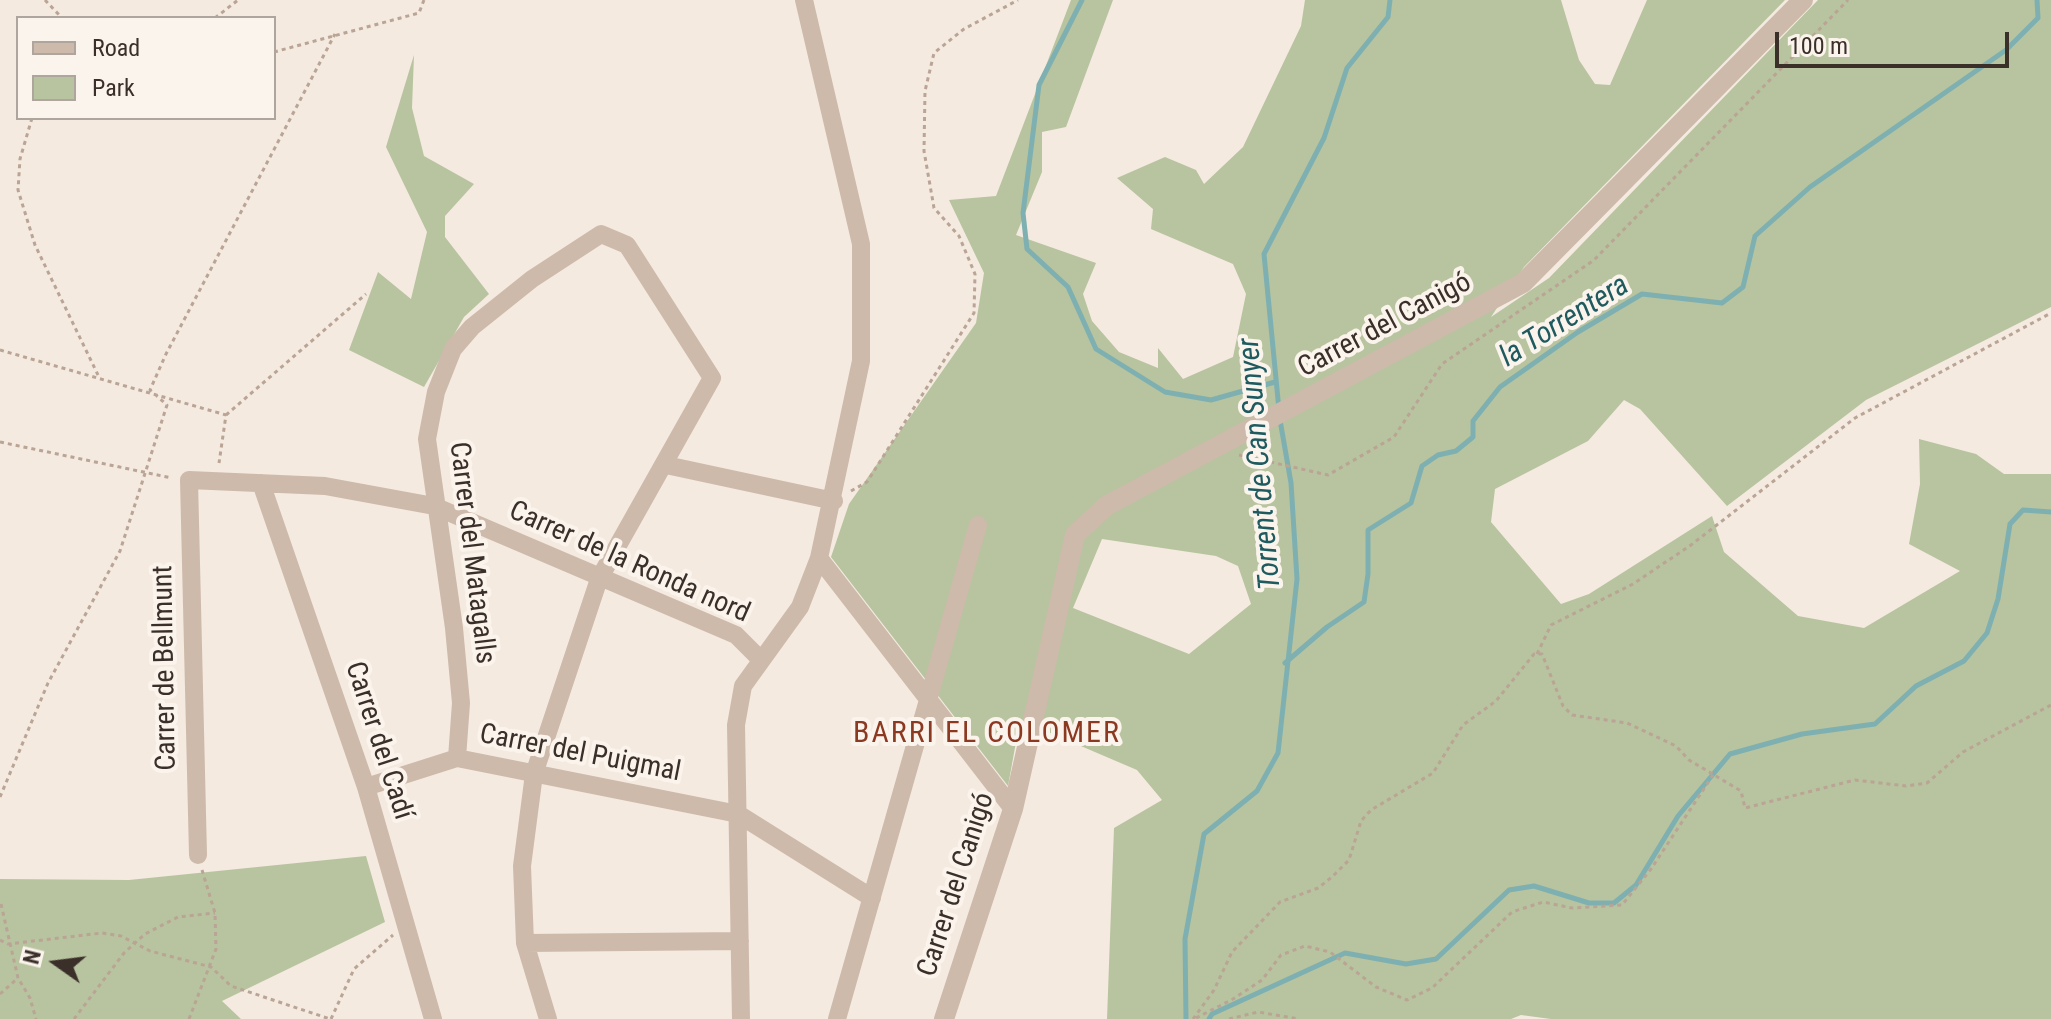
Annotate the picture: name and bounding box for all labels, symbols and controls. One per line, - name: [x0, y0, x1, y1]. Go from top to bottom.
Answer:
- legend: [16, 16, 276, 120]
- scale bar: [1779, 16, 2013, 66]
- text: 100 m: [1789, 32, 1848, 60]
- text: Road: [92, 34, 140, 62]
- text: Park: [92, 74, 135, 102]
- street label: Carrer del Canigó: [1293, 266, 1477, 386]
- water label: la Torrentera: [1494, 268, 1636, 376]
- water label: Torrent de Can Sunyer: [1232, 336, 1290, 592]
- street label: Carrer del Matagalls: [441, 440, 501, 666]
- street label: Carrer de la Ronda nord: [503, 495, 755, 631]
- street label: Carrer de Bellmunt: [147, 565, 185, 771]
- street label: Carrer del Cadí: [337, 658, 419, 824]
- district label: BARRI EL COLOMER: [853, 716, 1121, 752]
- street label: Carrer del Puigmal: [477, 718, 683, 790]
- street label: Carrer del Canigó: [911, 789, 1003, 981]
- north arrow: [16, 923, 96, 1003]
- text: N: [18, 948, 46, 967]

